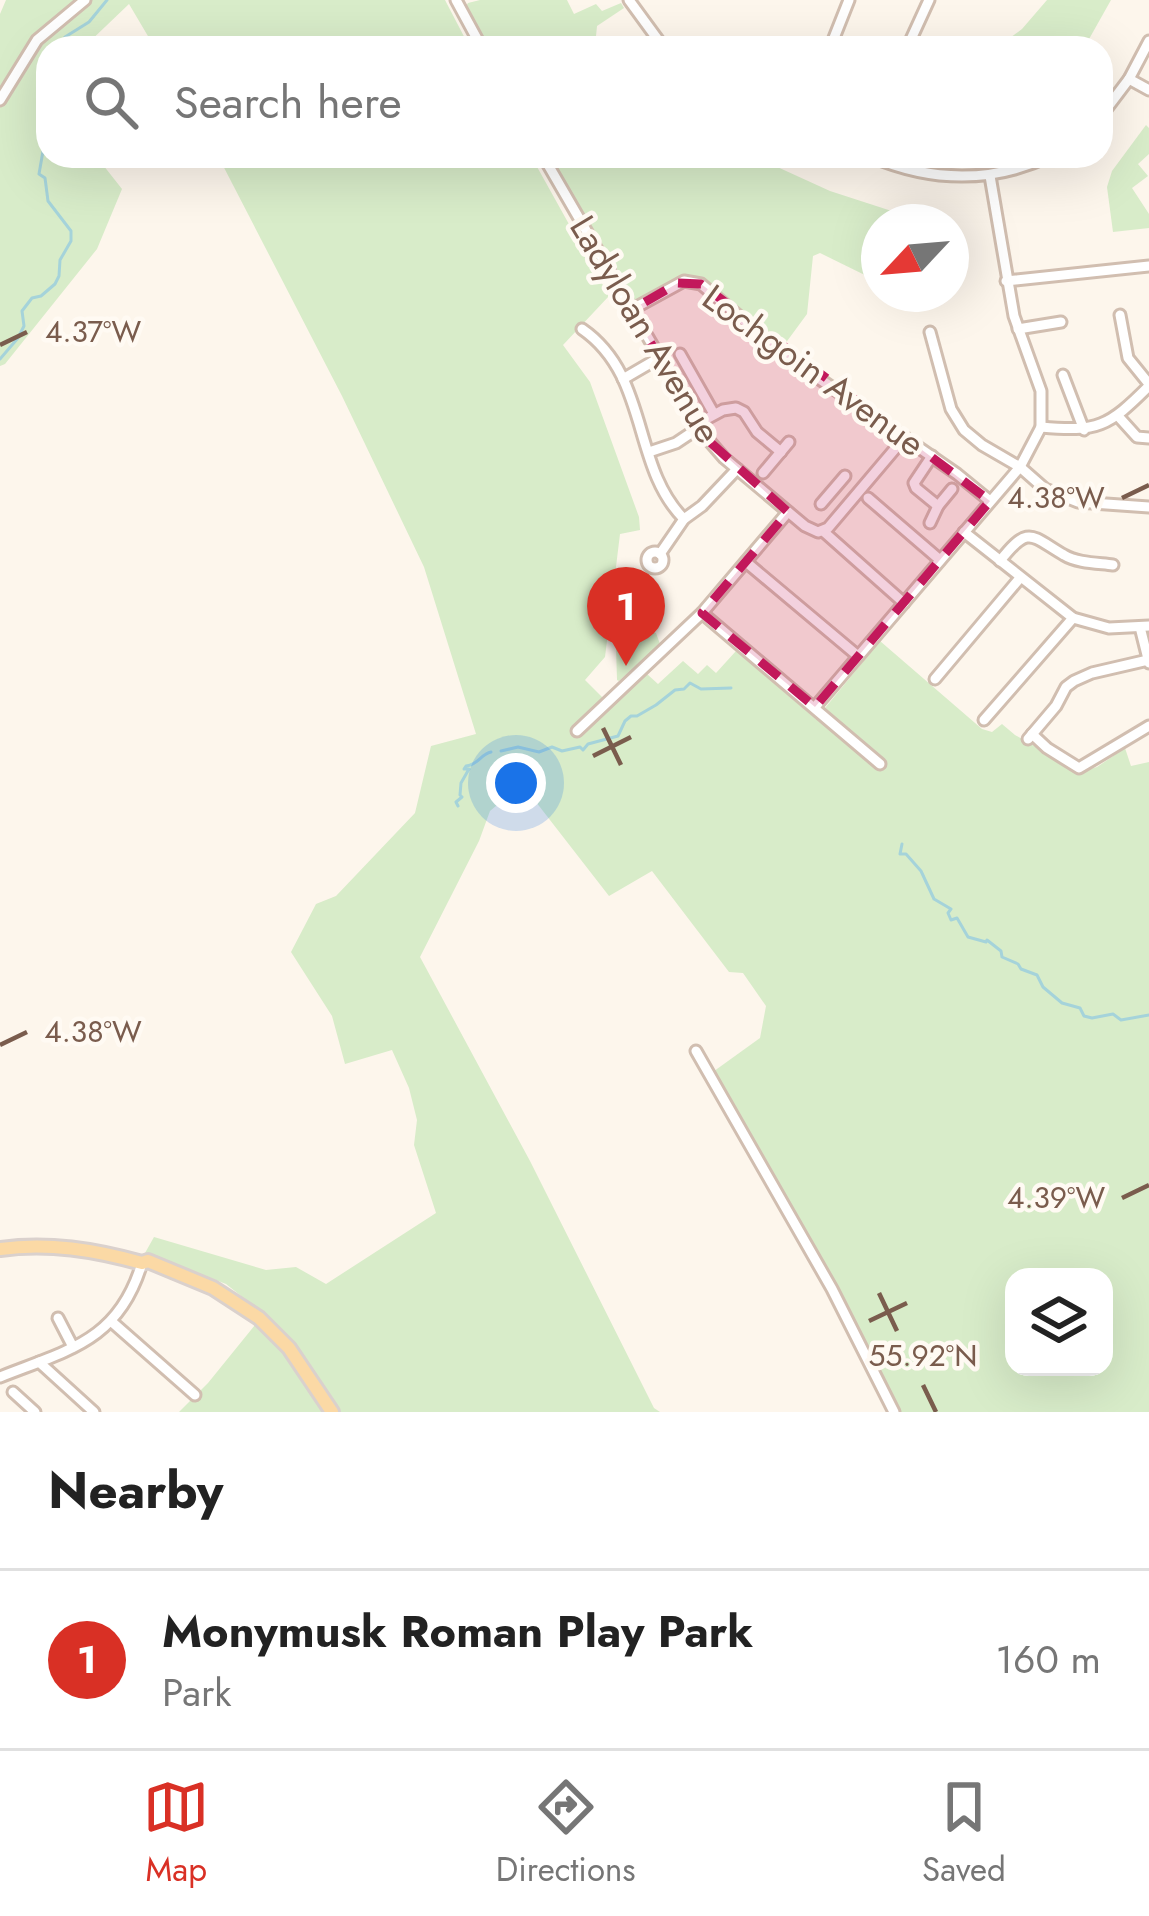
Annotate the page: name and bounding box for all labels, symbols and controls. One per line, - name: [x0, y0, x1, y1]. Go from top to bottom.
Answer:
- search box: [36, 36, 1113, 168]
- icon: search: [78, 69, 144, 135]
- text: Search here: [174, 70, 402, 135]
- north arrow: [861, 204, 969, 312]
- street label: Ladyloan Avenue: [558, 205, 734, 453]
- street label: Lochgoin Avenue: [692, 272, 936, 468]
- text: 4.37°W: [45, 310, 141, 353]
- text: 4.38°W: [1007, 476, 1105, 519]
- pin: 1: [587, 567, 665, 666]
- your location: [486, 753, 546, 813]
- text: 4.38°W: [44, 1010, 142, 1053]
- text: 4.39°W: [1007, 1176, 1105, 1219]
- map controls: [1005, 1268, 1113, 1376]
- button: layers: [1005, 1268, 1113, 1376]
- text: 55.92°N: [869, 1334, 977, 1377]
- text: Nearby: [48, 1453, 223, 1527]
- text: Monymusk Roman Play Park: [162, 1599, 753, 1664]
- text: 1: [77, 1631, 97, 1688]
- text: 160 m: [995, 1631, 1101, 1688]
- text: Park: [162, 1664, 232, 1721]
- tab: Map: [143, 1774, 209, 1893]
- tab: Directions: [496, 1774, 636, 1893]
- tab: Saved: [922, 1774, 1006, 1893]

